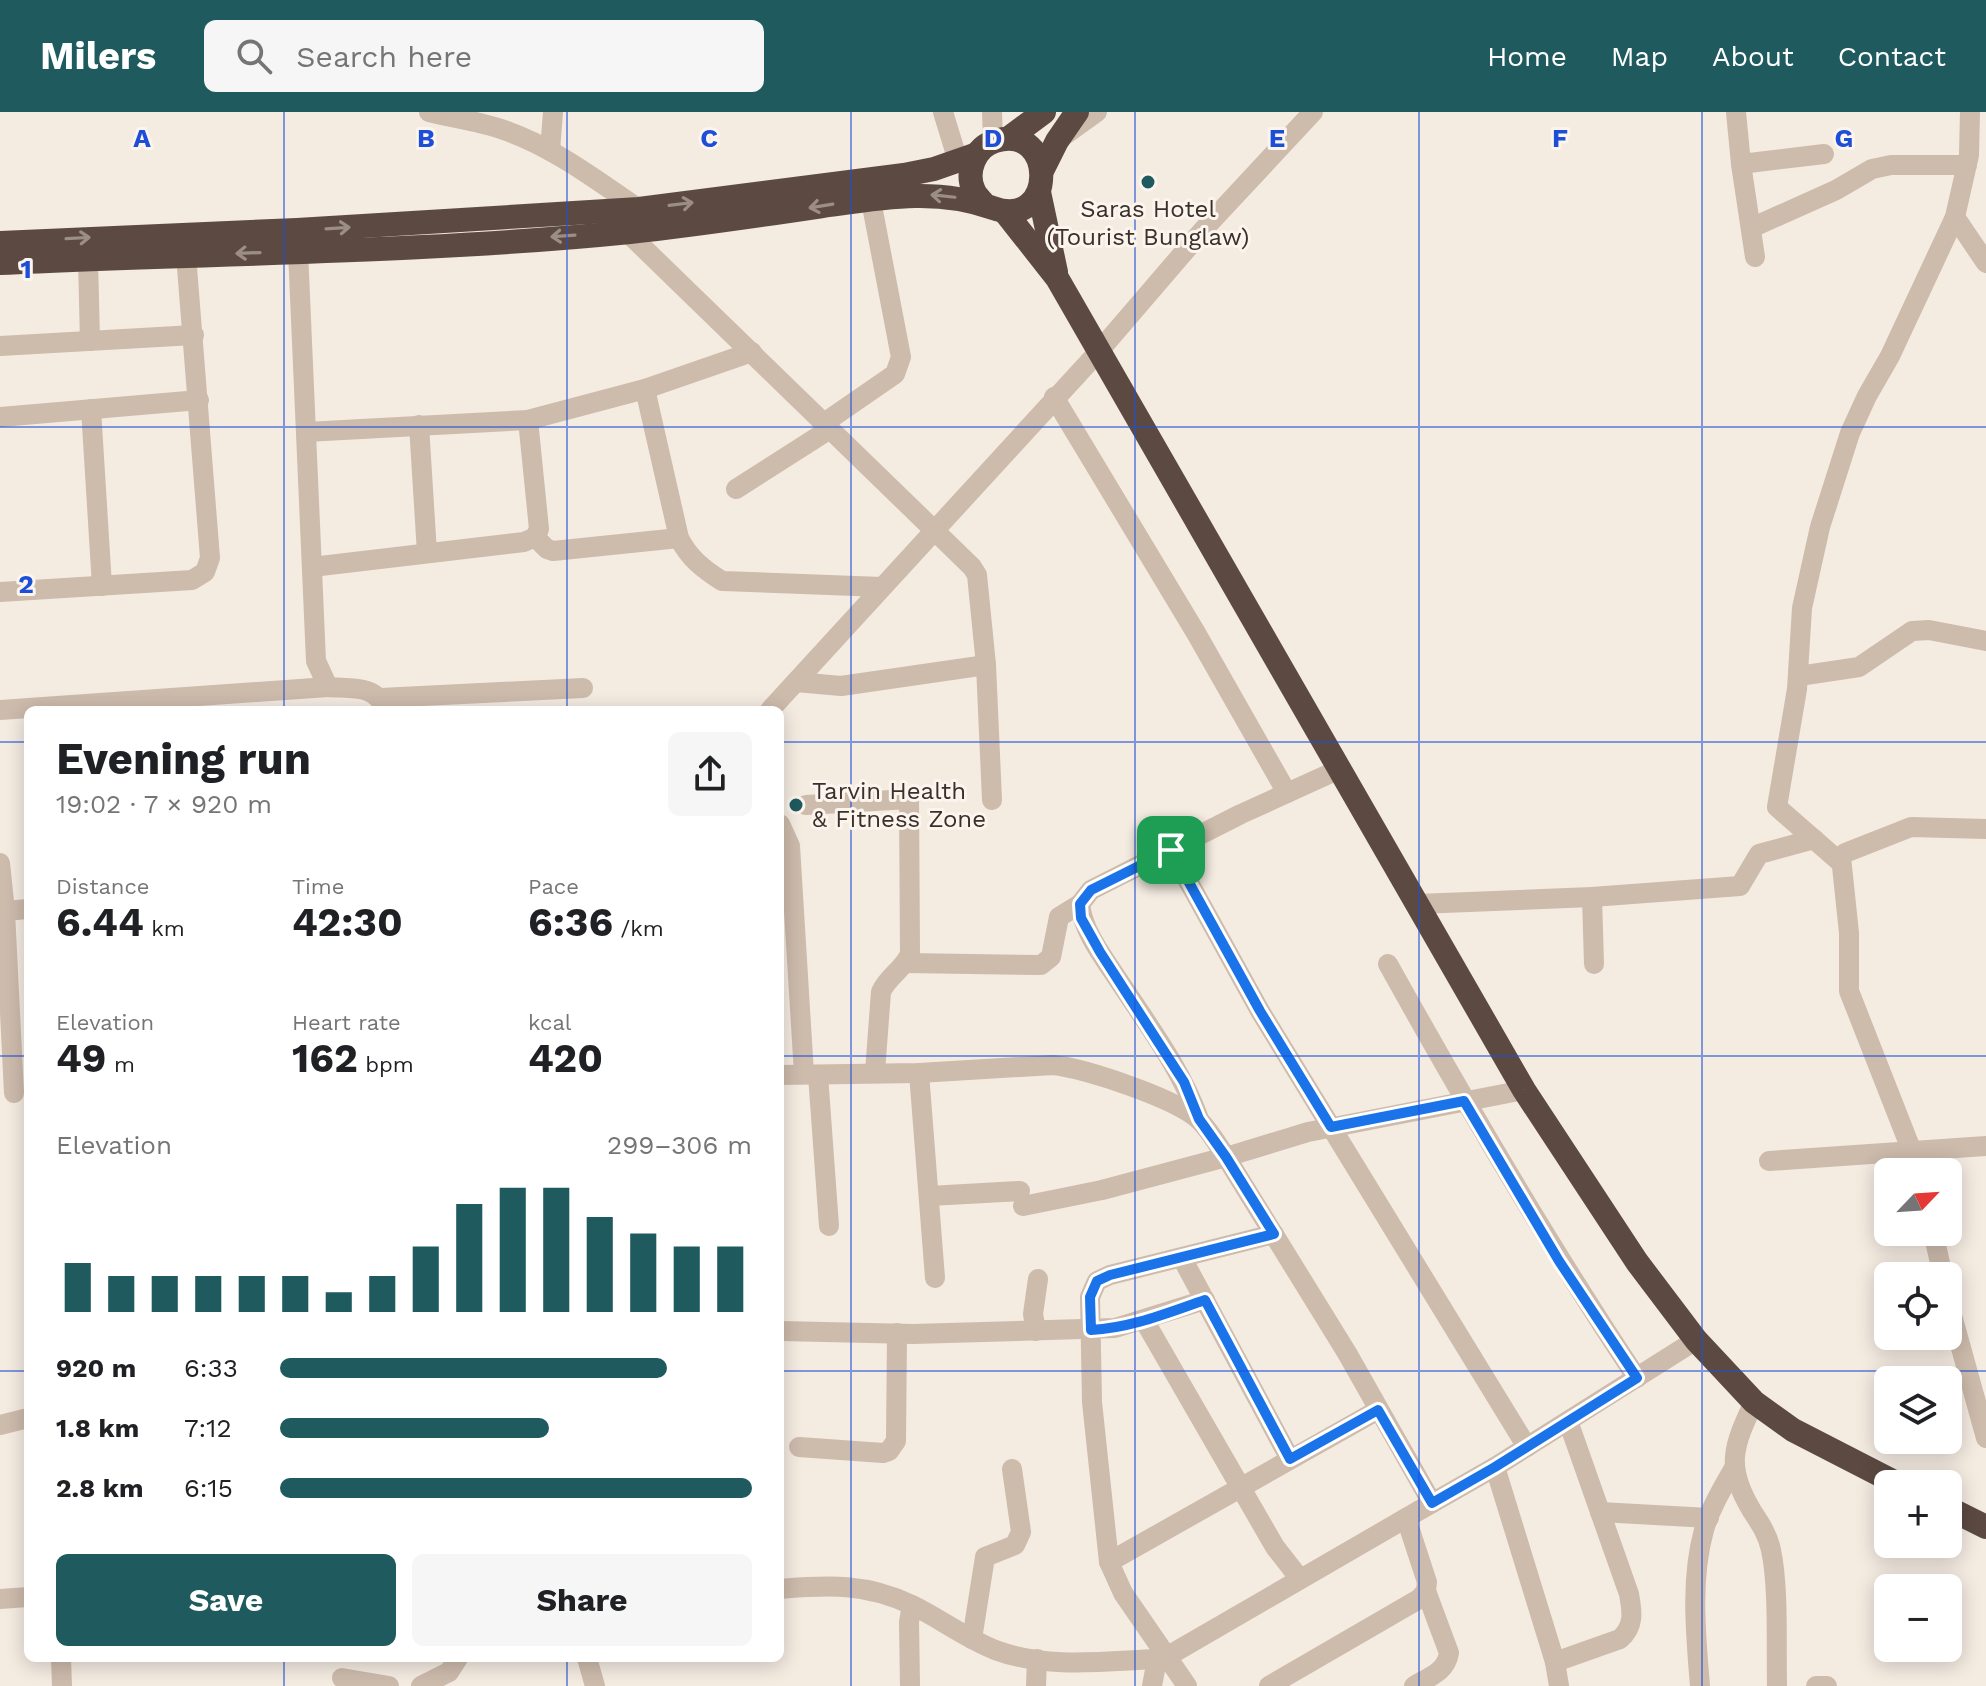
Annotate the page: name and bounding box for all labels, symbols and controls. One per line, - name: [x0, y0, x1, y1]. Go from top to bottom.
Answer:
- search box: [204, 20, 764, 92]
- text: Milers: [40, 34, 156, 78]
- icon: search: [232, 34, 276, 78]
- text: Search here: [296, 39, 472, 74]
- text: Home: [1487, 40, 1567, 73]
- text: Map: [1611, 40, 1668, 73]
- text: About: [1712, 40, 1794, 73]
- text: Contact: [1838, 40, 1946, 73]
- text: A: [133, 123, 151, 153]
- text: B: [417, 123, 435, 153]
- text: C: [700, 123, 718, 153]
- text: D: [984, 123, 1002, 153]
- text: E: [1269, 123, 1285, 153]
- text: F: [1552, 123, 1568, 153]
- text: G: [1835, 123, 1853, 153]
- marker: Saras Hotel (Tourist Bunglaw): [1139, 173, 1157, 191]
- one-way arrow: [930, 189, 956, 204]
- place label: Saras Hotel (Tourist Bunglaw): [1047, 195, 1249, 251]
- one-way arrow: [667, 196, 694, 211]
- one-way arrow: [809, 200, 835, 215]
- one-way arrow: [324, 220, 351, 235]
- one-way arrow: [550, 229, 577, 244]
- one-way arrow: [64, 230, 91, 245]
- one-way arrow: [235, 246, 262, 261]
- text: 1: [20, 254, 32, 284]
- text: 2: [18, 569, 34, 599]
- button: share: [668, 732, 752, 816]
- text: Evening run: [56, 733, 311, 785]
- place label: Tarvin Health & Fitness Zone: [812, 777, 986, 833]
- text: 19:02 · 7 × 920 m: [56, 789, 272, 819]
- marker: Tarvin Health & Fitness Zone: [787, 796, 805, 814]
- pin: [1137, 816, 1205, 884]
- icon: arrive: [1149, 828, 1193, 872]
- text: Distance: [56, 874, 150, 899]
- text: Time: [292, 874, 344, 899]
- text: Pace: [528, 874, 579, 899]
- text: 6.44: [56, 899, 144, 946]
- text: 42:30: [292, 899, 403, 946]
- text: 6:36: [528, 899, 613, 946]
- text: km: [144, 916, 185, 941]
- text: /km: [613, 916, 664, 941]
- text: Elevation: [56, 1010, 154, 1035]
- text: Heart rate: [292, 1010, 401, 1035]
- text: kcal: [528, 1010, 572, 1035]
- text: 49: [56, 1035, 106, 1082]
- text: 162: [292, 1035, 358, 1082]
- text: 420: [528, 1035, 603, 1082]
- text: m: [106, 1052, 135, 1077]
- text: bpm: [358, 1052, 414, 1077]
- text: Elevation: [56, 1130, 172, 1160]
- text: 299–306 m: [607, 1130, 752, 1160]
- north arrow: [1874, 1158, 1962, 1246]
- map controls: [1874, 1158, 1962, 1662]
- button: locate: [1874, 1262, 1962, 1350]
- text: 920 m: [56, 1353, 136, 1383]
- text: 6:33: [184, 1353, 238, 1383]
- button: layers: [1874, 1366, 1962, 1454]
- text: 1.8 km: [56, 1413, 139, 1443]
- text: 7:12: [184, 1413, 232, 1443]
- button: +: [1874, 1470, 1962, 1558]
- text: 2.8 km: [56, 1473, 143, 1503]
- text: 6:15: [184, 1473, 233, 1503]
- button: Save: [56, 1554, 396, 1646]
- button: Share: [412, 1554, 752, 1646]
- button: −: [1874, 1574, 1962, 1662]

